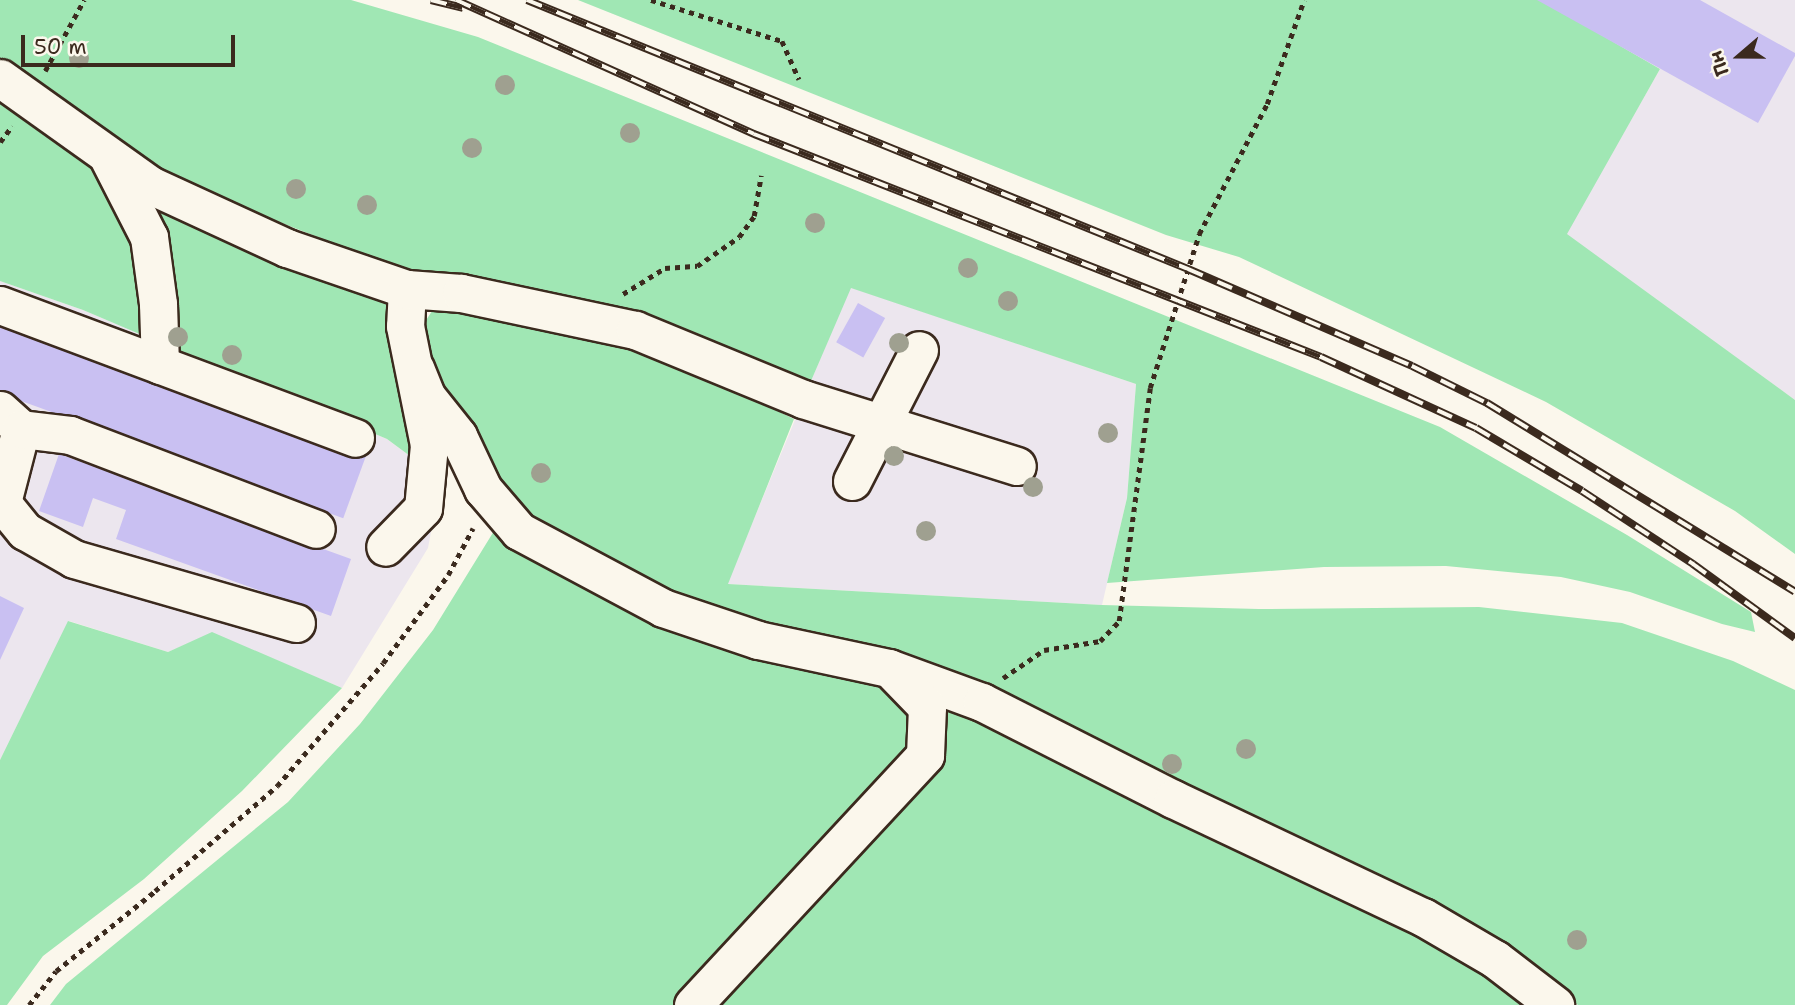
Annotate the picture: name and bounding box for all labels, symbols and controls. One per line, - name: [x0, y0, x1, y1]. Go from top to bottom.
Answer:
- scale bar: [24, 21, 238, 65]
- north arrow: [1704, 21, 1774, 91]
- text: 50 m: [34, 33, 87, 61]
- text: Пн: [1703, 47, 1735, 79]

